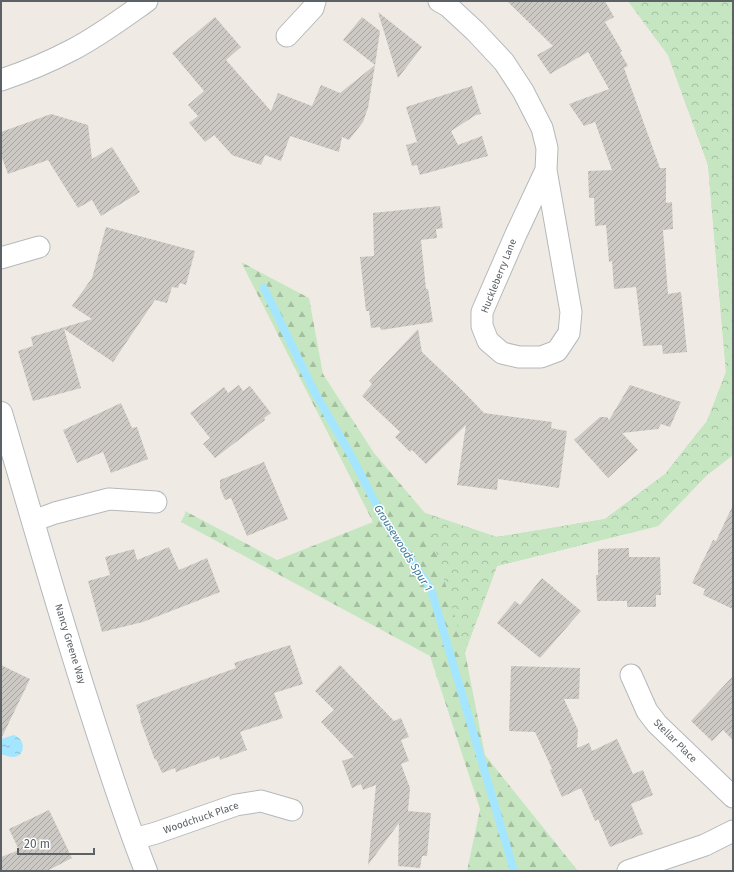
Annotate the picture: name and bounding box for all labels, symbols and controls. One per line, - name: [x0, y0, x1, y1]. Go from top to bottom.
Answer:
- street label: Huckleberry Lane: [479, 237, 519, 315]
- water label: Grousewoods Spur 1: [371, 502, 435, 594]
- street label: Nancy Greene Way: [52, 602, 88, 686]
- street label: Stellar Place: [651, 717, 699, 765]
- street label: Woodchuck Place: [162, 799, 240, 837]
- scale bar: [18, 830, 94, 856]
- text: 20 m: [24, 837, 50, 851]

